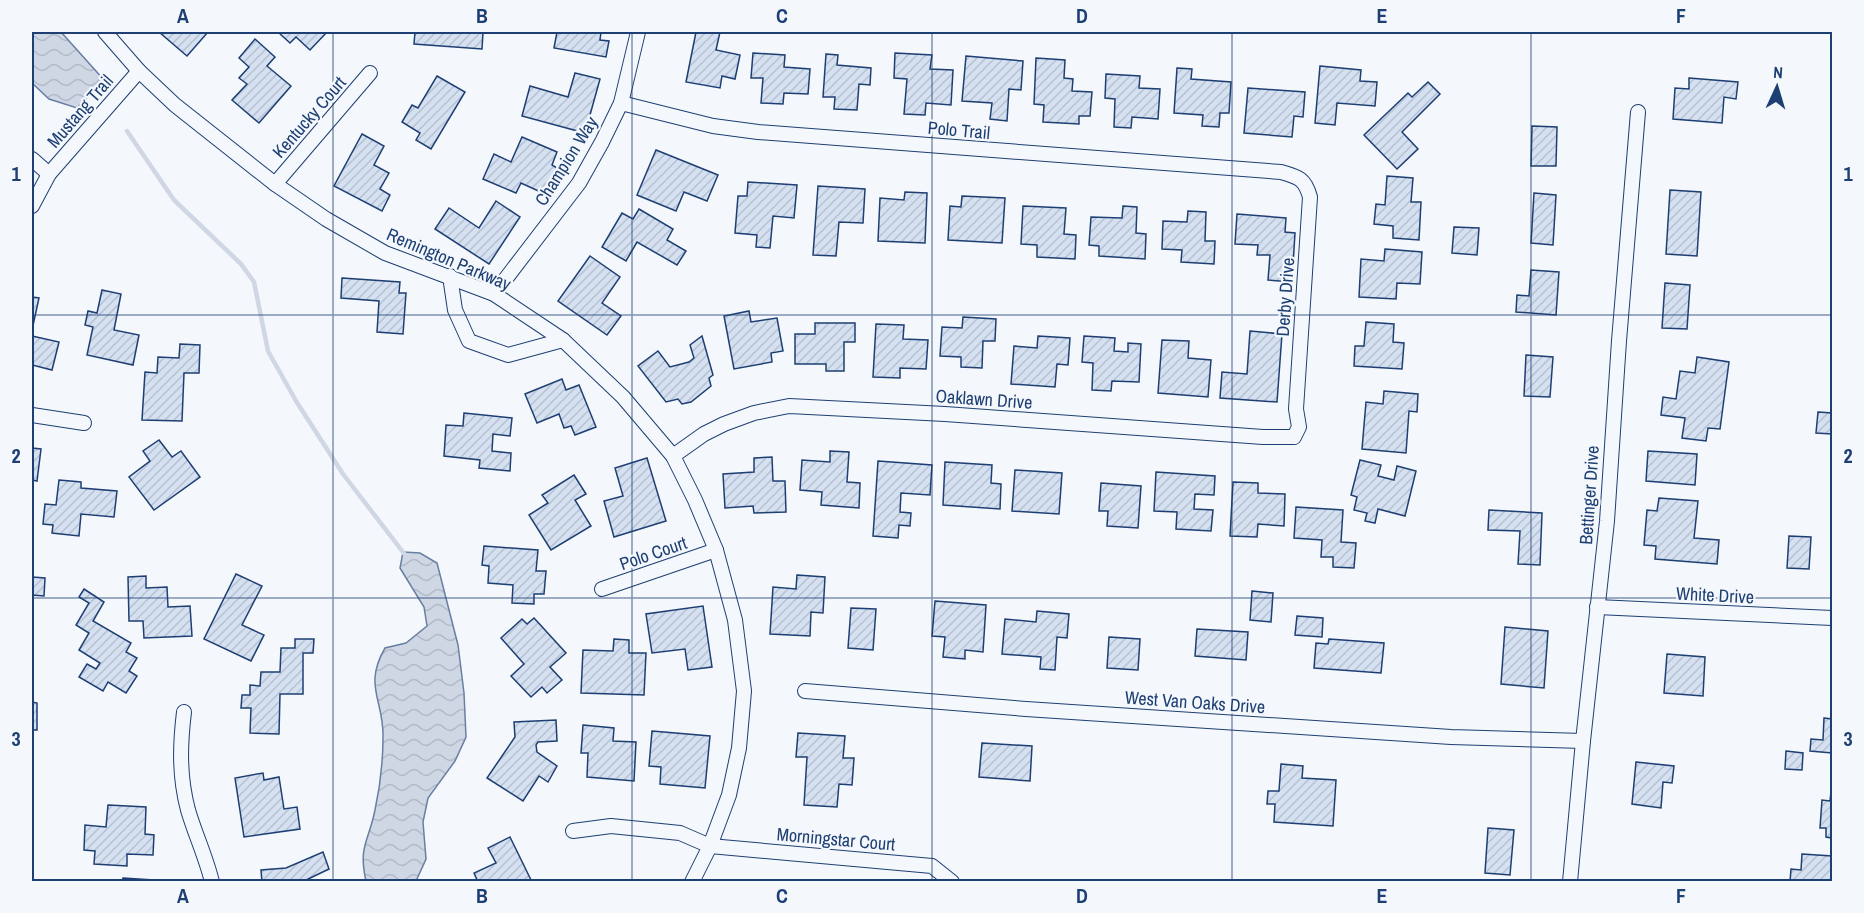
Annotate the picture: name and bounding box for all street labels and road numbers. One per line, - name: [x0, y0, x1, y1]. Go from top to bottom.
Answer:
- street label: Mustang Trail: [41, 69, 119, 153]
- street label: Kentucky Court: [266, 71, 352, 163]
- street label: Champion Way: [529, 111, 604, 211]
- street label: Polo Trail: [927, 115, 991, 145]
- street label: Remington Parkway: [383, 222, 516, 297]
- street label: Derby Drive: [1270, 257, 1300, 337]
- street label: Oaklawn Drive: [935, 383, 1033, 415]
- street label: Bettinger Drive: [1573, 445, 1605, 545]
- street label: Polo Court: [616, 530, 690, 576]
- street label: White Drive: [1675, 580, 1755, 610]
- street label: West Van Oaks Drive: [1124, 685, 1266, 719]
- street label: Morningstar Court: [776, 821, 896, 857]

